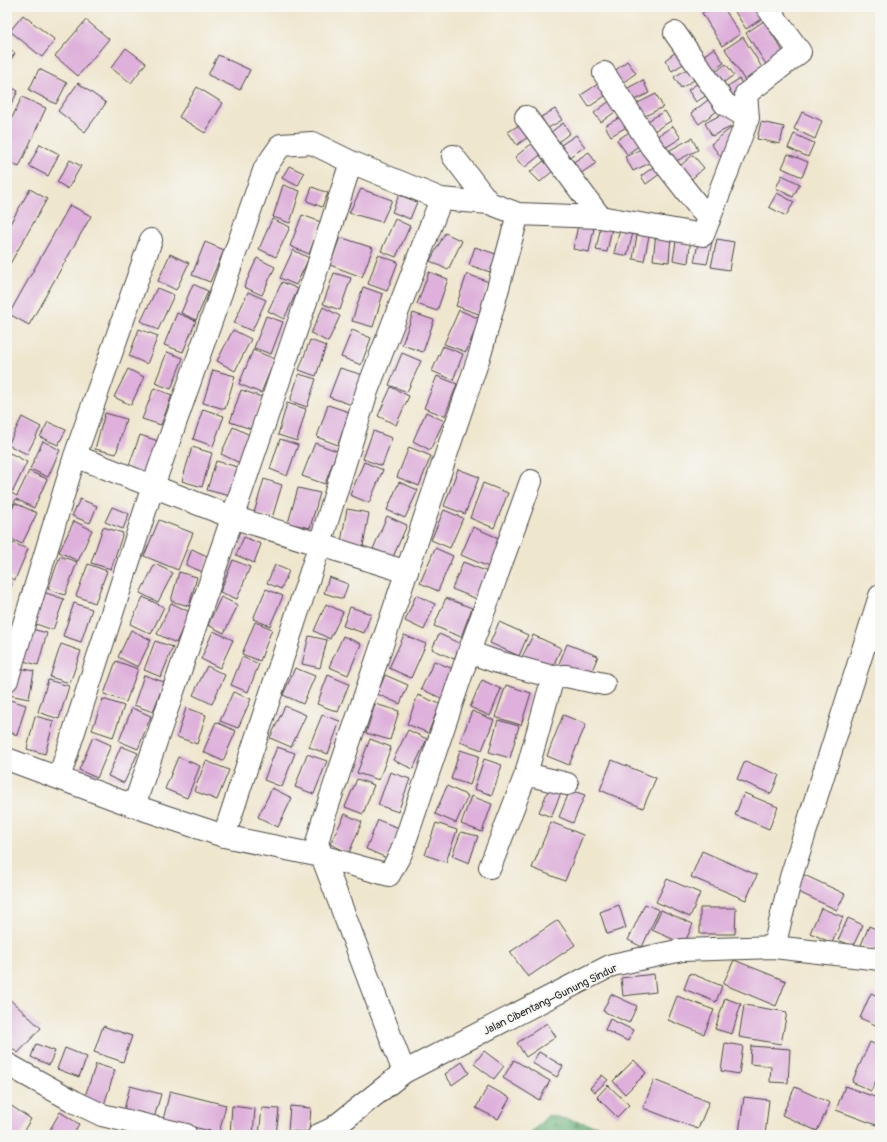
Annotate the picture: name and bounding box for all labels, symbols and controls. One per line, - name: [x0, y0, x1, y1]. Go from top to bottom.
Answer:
- street label: Jalan Cibentang–Gunung Sindur: [481, 961, 619, 1038]

